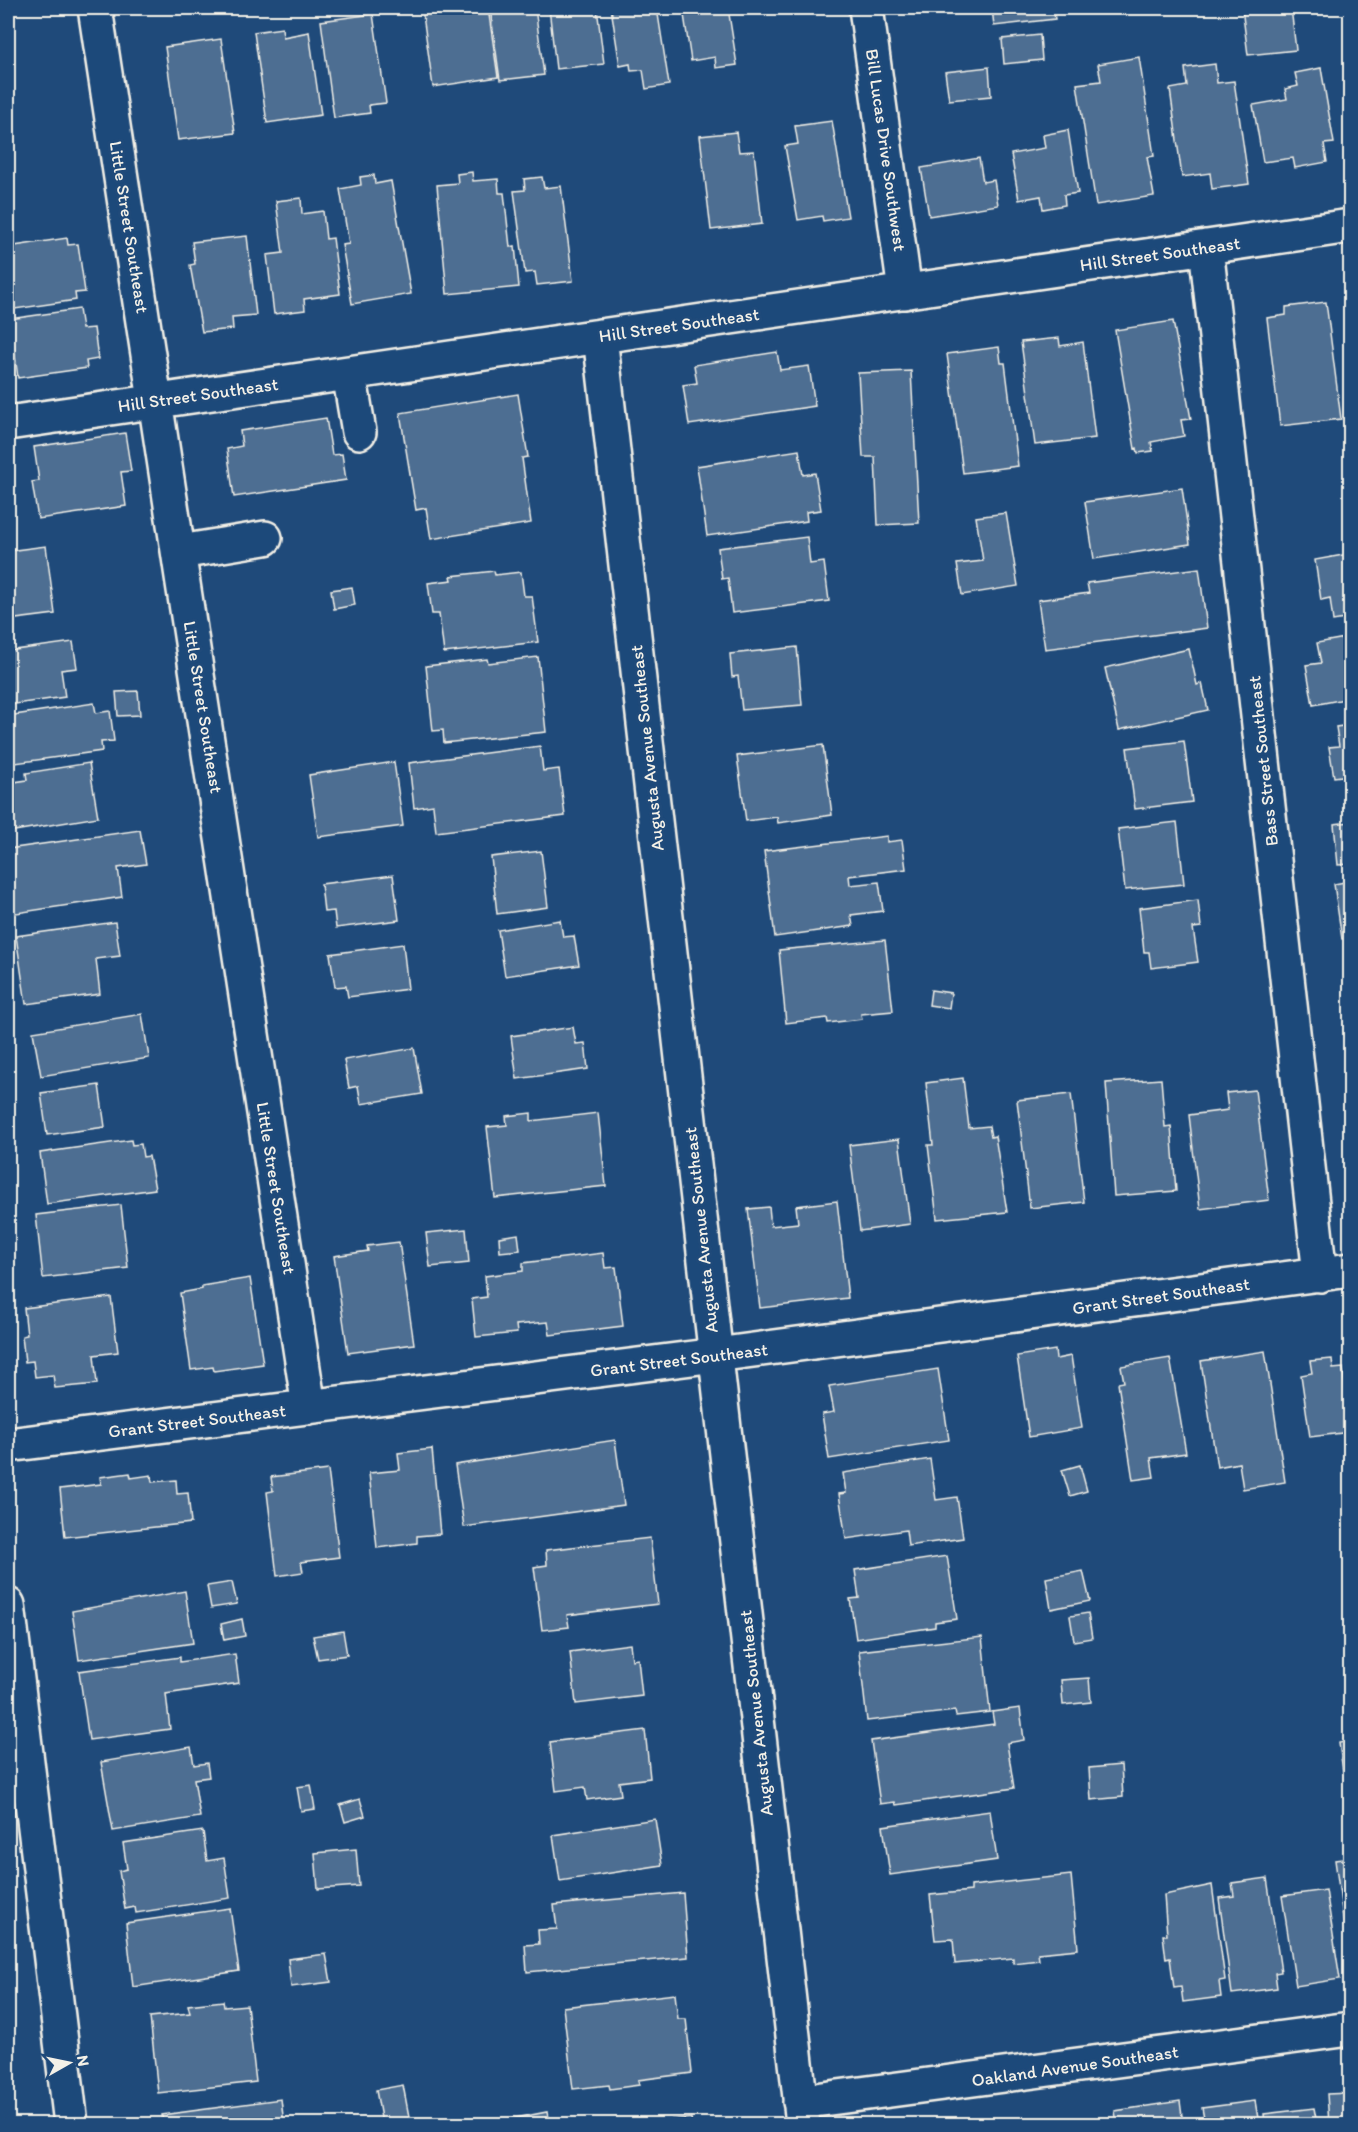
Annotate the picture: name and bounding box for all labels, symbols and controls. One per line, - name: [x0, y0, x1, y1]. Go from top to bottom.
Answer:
- street label: Bill Lucas Drive Southwest: [861, 47, 911, 253]
- street label: Little Street Southeast: [105, 139, 154, 315]
- street label: Hill Street Southeast: [1078, 232, 1242, 276]
- street label: Hill Street Southeast: [597, 303, 761, 347]
- street label: Hill Street Southeast: [116, 373, 280, 417]
- street label: Little Street Southeast: [179, 619, 228, 795]
- street label: Augusta Avenue Southeast: [625, 644, 669, 852]
- street label: Bass Street Southeast: [1243, 674, 1283, 847]
- street label: Little Street Southeast: [252, 1100, 301, 1276]
- street label: Augusta Avenue Southeast: [679, 1126, 723, 1334]
- street label: Grant Street Southeast: [1071, 1273, 1251, 1319]
- street label: Grant Street Southeast: [589, 1338, 769, 1382]
- street label: Grant Street Southeast: [107, 1399, 287, 1443]
- street label: Augusta Avenue Southeast: [734, 1609, 778, 1817]
- north arrow: [39, 2033, 99, 2093]
- street label: Oakland Avenue Southeast: [970, 2041, 1180, 2091]
- text: N: [73, 2054, 94, 2068]

